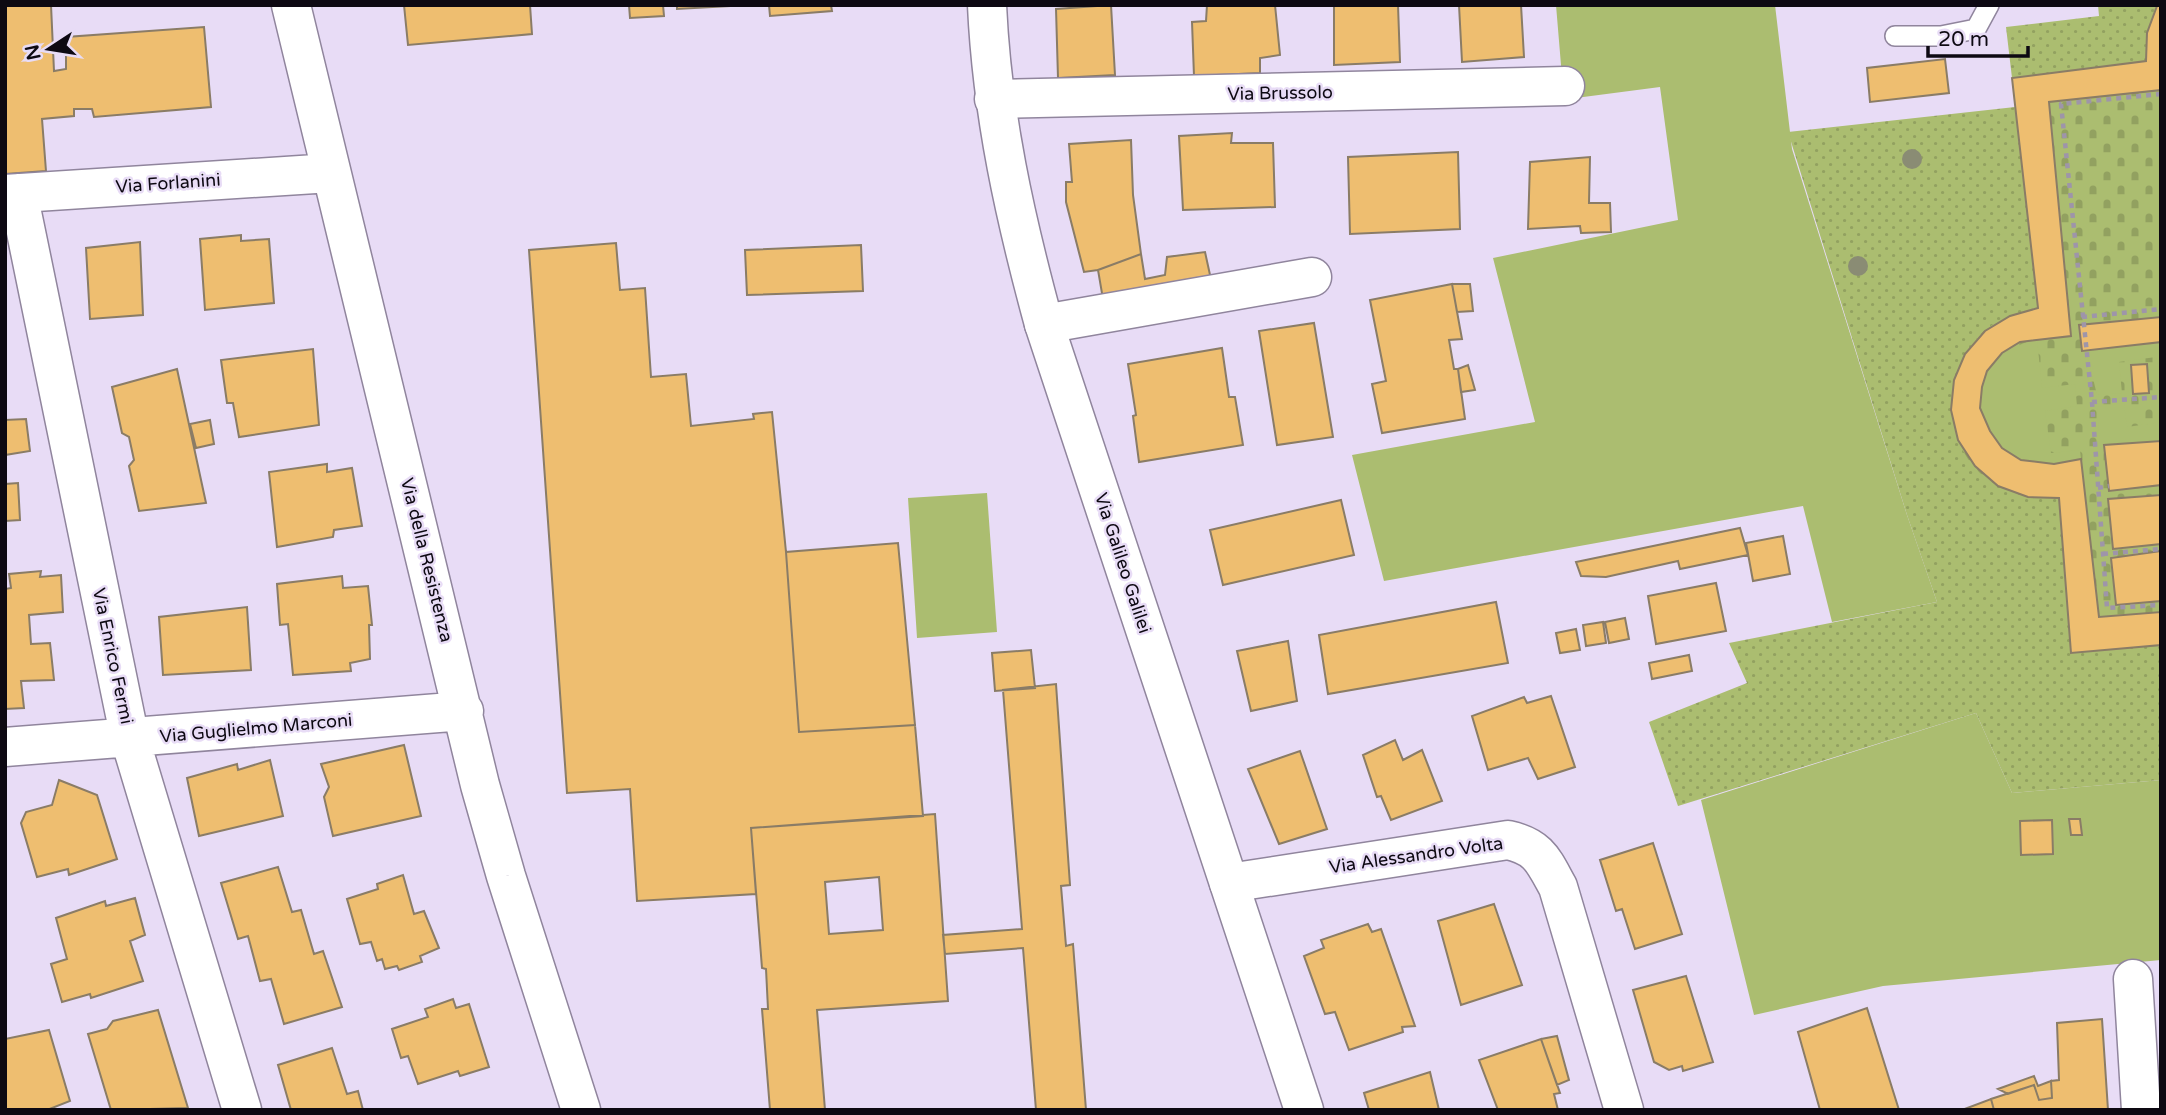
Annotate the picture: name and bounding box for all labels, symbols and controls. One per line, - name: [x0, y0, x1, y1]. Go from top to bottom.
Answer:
- north arrow: [14, 14, 84, 84]
- scale bar: [1928, 14, 2028, 58]
- text: 20 m: [1938, 27, 1989, 52]
- text: N: [21, 43, 46, 62]
- street label: Via Brussolo: [1227, 81, 1333, 105]
- street label: Via Forlanini: [115, 168, 221, 198]
- street label: Via della Resistenza: [396, 476, 458, 644]
- street label: Via Galileo Galilei: [1090, 490, 1156, 636]
- street label: Via Enrico Fermi: [88, 586, 138, 726]
- street label: Via Guglielmo Marconi: [159, 709, 353, 747]
- street label: Via Alessandro Volta: [1328, 832, 1504, 878]

